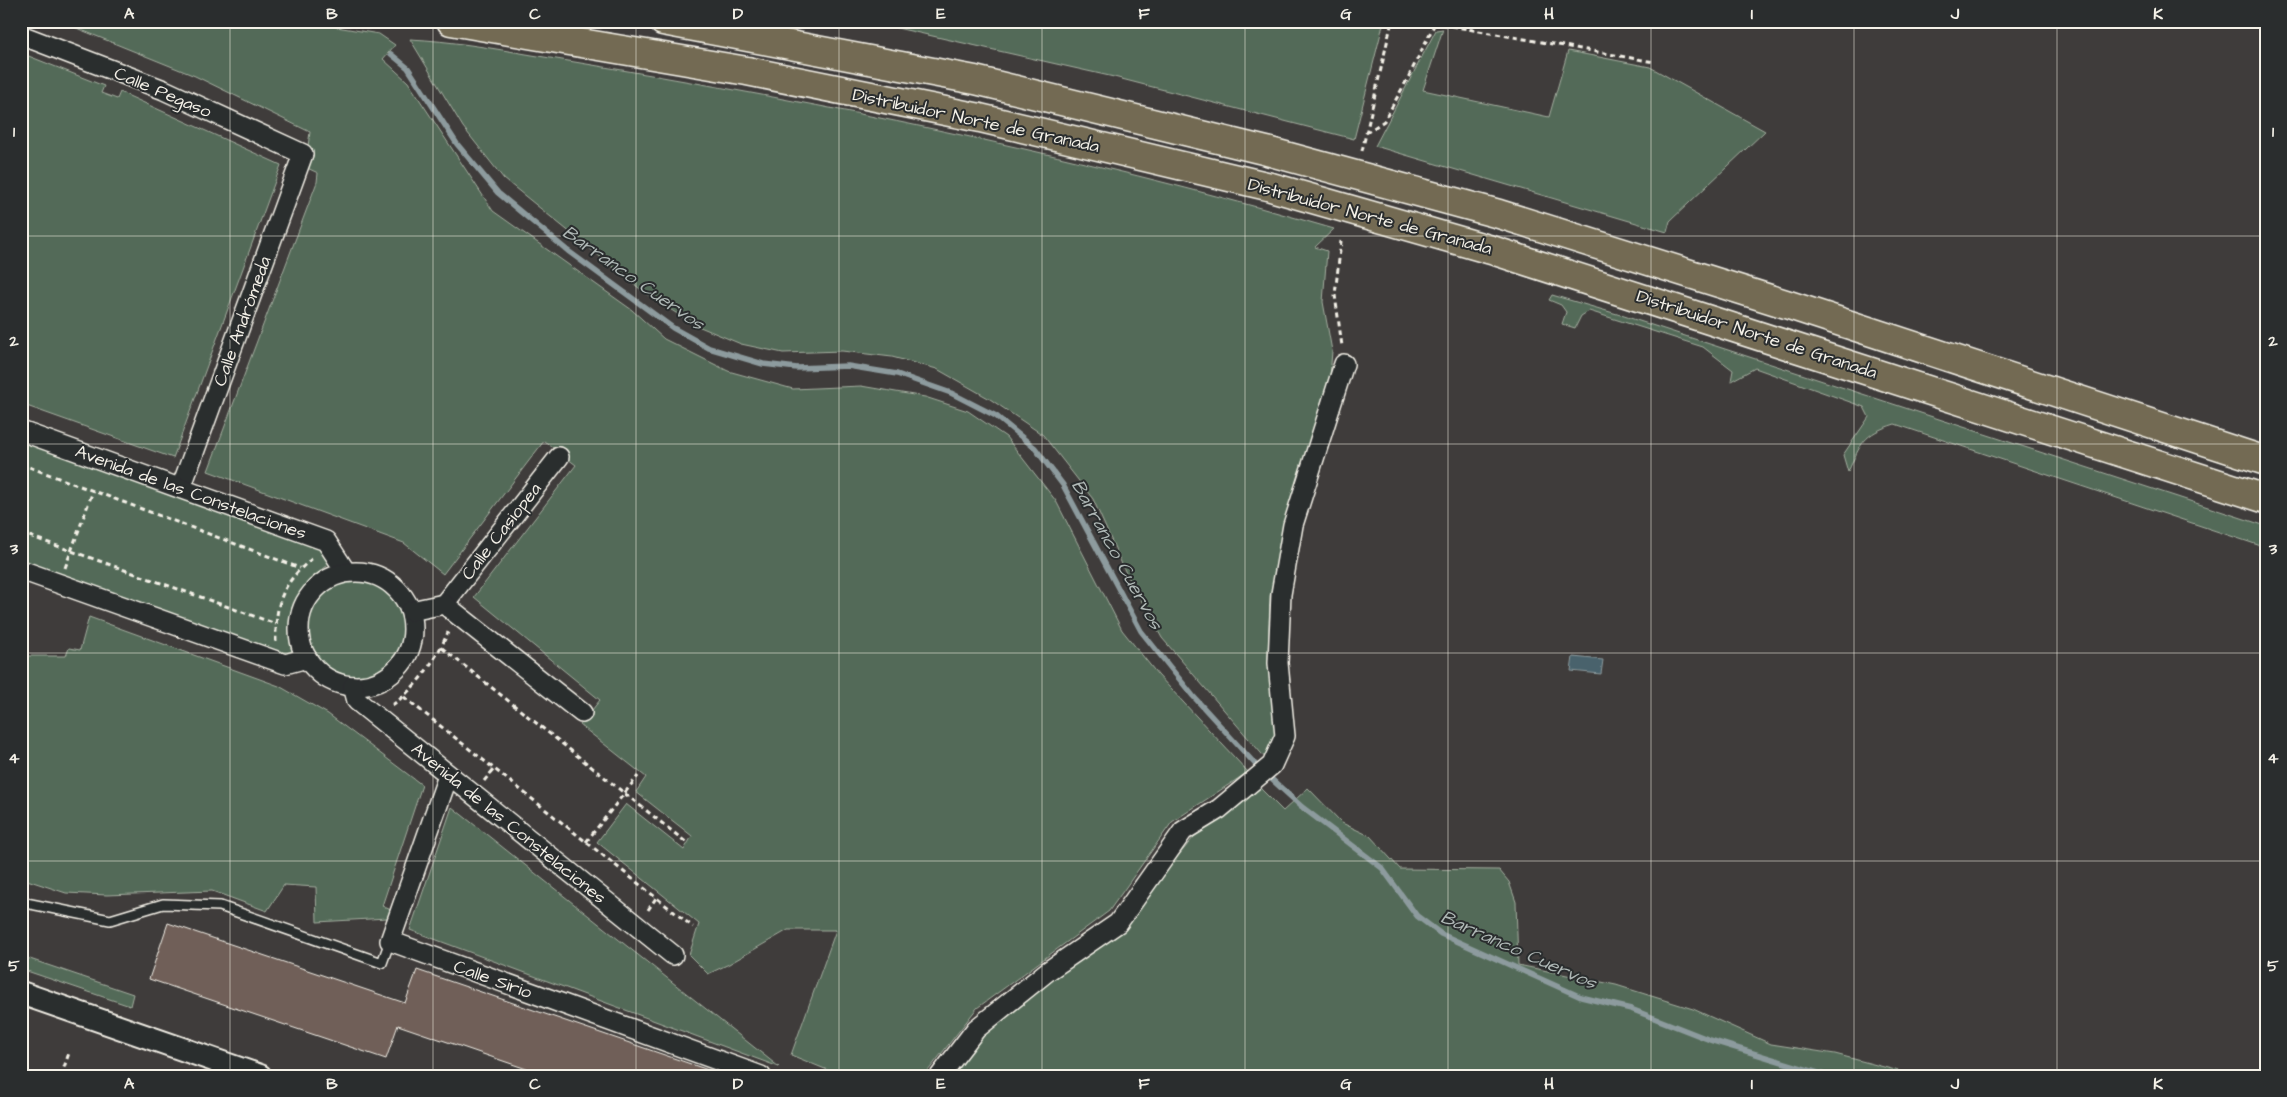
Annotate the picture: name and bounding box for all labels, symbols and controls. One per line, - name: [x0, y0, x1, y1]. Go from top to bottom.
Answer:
- text: A: [124, 3, 135, 25]
- text: B: [326, 3, 338, 25]
- text: C: [529, 3, 541, 25]
- text: D: [733, 3, 744, 25]
- text: E: [936, 3, 946, 25]
- text: F: [1138, 3, 1150, 25]
- text: G: [1340, 3, 1352, 25]
- text: H: [1544, 3, 1554, 25]
- text: I: [1751, 3, 1753, 25]
- text: J: [1950, 3, 1960, 25]
- text: K: [2153, 3, 2163, 25]
- street label: Calle Pegaso: [110, 61, 215, 125]
- street label: Distribuidor Norte de Granada: [850, 82, 1102, 159]
- text: 1: [13, 121, 16, 143]
- text: 1: [2272, 121, 2275, 143]
- street label: Distribuidor Norte de Granada: [1245, 172, 1495, 261]
- water label: Barranco Cuervos: [557, 219, 711, 338]
- street label: Calle Andrómeda: [207, 253, 278, 390]
- street label: Distribuidor Norte de Granada: [1633, 284, 1880, 385]
- text: 2: [8, 330, 19, 352]
- text: 2: [2267, 330, 2278, 352]
- street label: Avenida de las Constelaciones: [72, 439, 310, 546]
- water label: Barranco Cuervos: [1064, 475, 1170, 636]
- street label: Calle Casiopea: [455, 477, 547, 585]
- text: 3: [9, 538, 19, 560]
- text: 3: [2268, 538, 2278, 560]
- street label: Avenida de las Constelaciones: [406, 737, 611, 910]
- text: 4: [9, 747, 20, 769]
- text: 4: [2268, 747, 2279, 769]
- water label: Barranco Cuervos: [1436, 904, 1602, 997]
- street label: Calle Sirio: [450, 954, 535, 1005]
- text: 5: [8, 955, 20, 977]
- text: 5: [2267, 955, 2279, 977]
- text: A: [124, 1073, 135, 1095]
- text: B: [326, 1073, 338, 1095]
- text: C: [529, 1073, 541, 1095]
- text: D: [733, 1073, 744, 1095]
- text: E: [936, 1073, 946, 1095]
- text: F: [1138, 1073, 1150, 1095]
- text: G: [1340, 1073, 1352, 1095]
- text: H: [1544, 1073, 1554, 1095]
- text: I: [1751, 1073, 1753, 1095]
- text: J: [1950, 1073, 1960, 1095]
- text: K: [2153, 1073, 2163, 1095]

